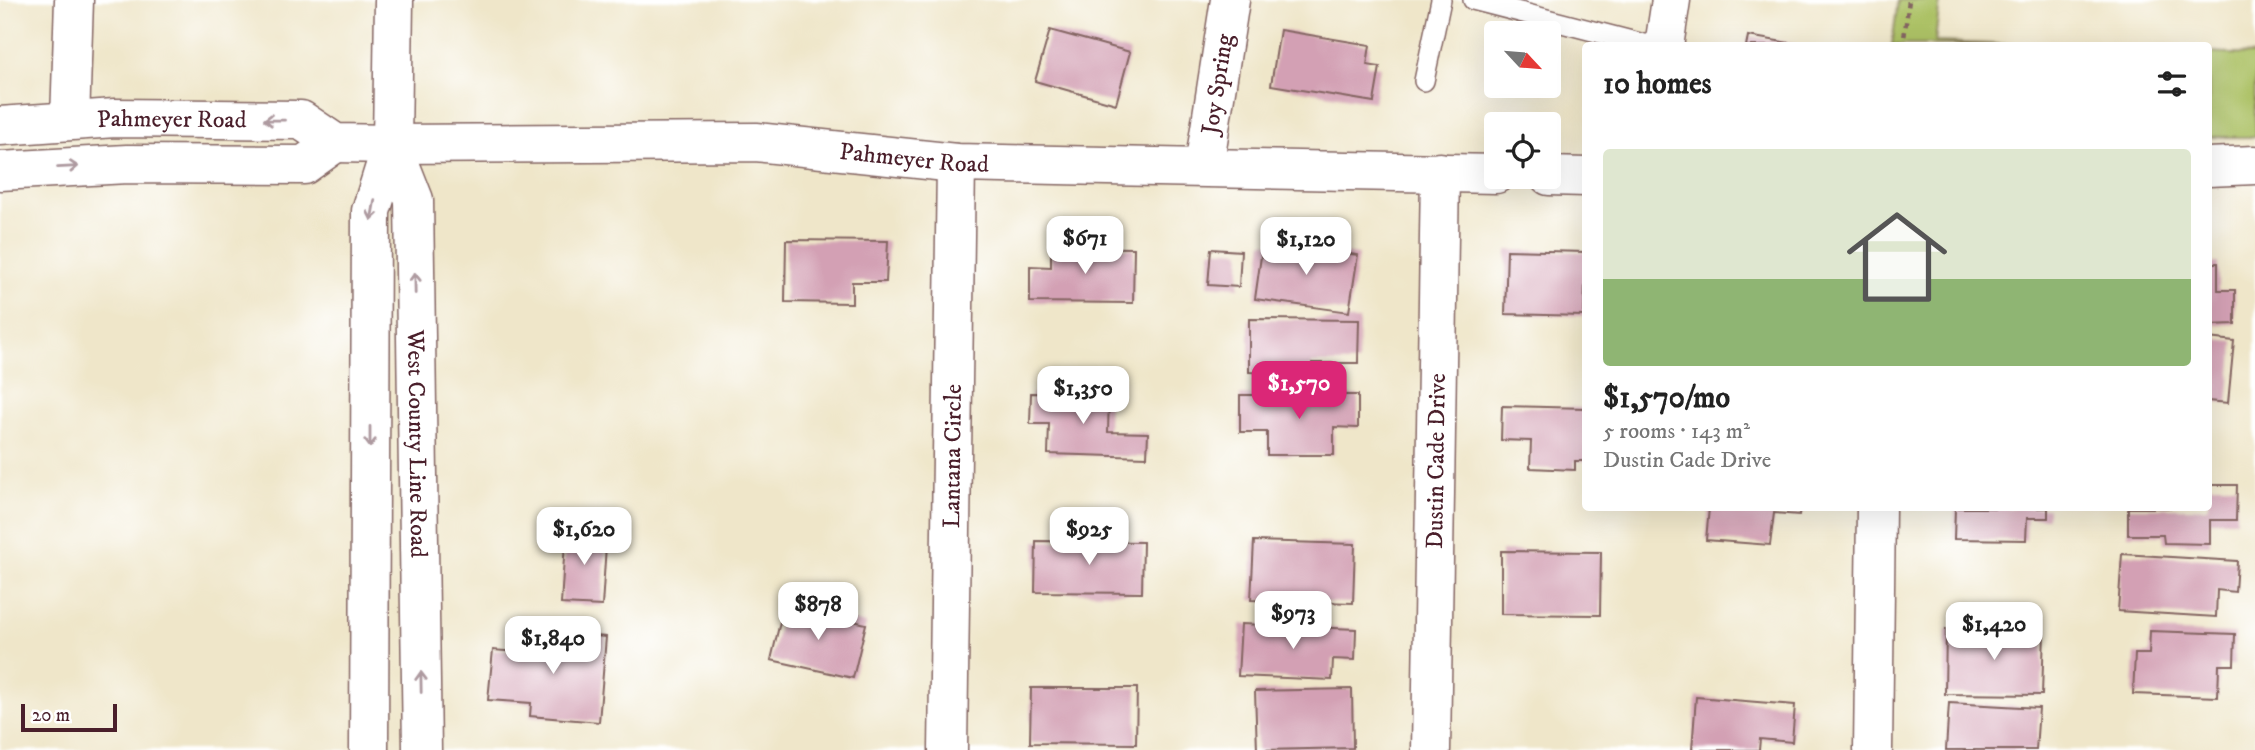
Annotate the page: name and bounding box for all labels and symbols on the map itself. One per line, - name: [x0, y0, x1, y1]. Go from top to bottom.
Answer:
- north arrow: [1484, 21, 1561, 98]
- street label: Joy Spring: [1195, 32, 1241, 138]
- street label: Pahmeyer Road: [96, 104, 247, 135]
- one-way arrow: [262, 113, 285, 127]
- street label: Pahmeyer Road: [838, 137, 989, 180]
- one-way arrow: [56, 160, 79, 173]
- one-way arrow: [366, 198, 379, 221]
- pin: $671: [1044, 216, 1126, 276]
- pin: $1,120: [1249, 218, 1363, 277]
- one-way arrow: [409, 272, 422, 295]
- street label: West County Line Road: [400, 328, 433, 558]
- pin: $1,570: [1242, 362, 1356, 421]
- pin: $1,350: [1026, 366, 1140, 426]
- street label: Dustin Cade Drive: [1420, 373, 1453, 549]
- street label: Lantana Circle: [937, 384, 969, 528]
- one-way arrow: [363, 425, 377, 448]
- pin: $1,620: [527, 508, 641, 567]
- pin: $925: [1048, 508, 1130, 567]
- pin: $878: [777, 582, 859, 642]
- pin: $973: [1252, 592, 1334, 651]
- pin: $1,420: [1937, 602, 2051, 662]
- pin: $1,840: [496, 616, 610, 676]
- one-way arrow: [414, 671, 428, 694]
- scale bar: [21, 701, 117, 733]

